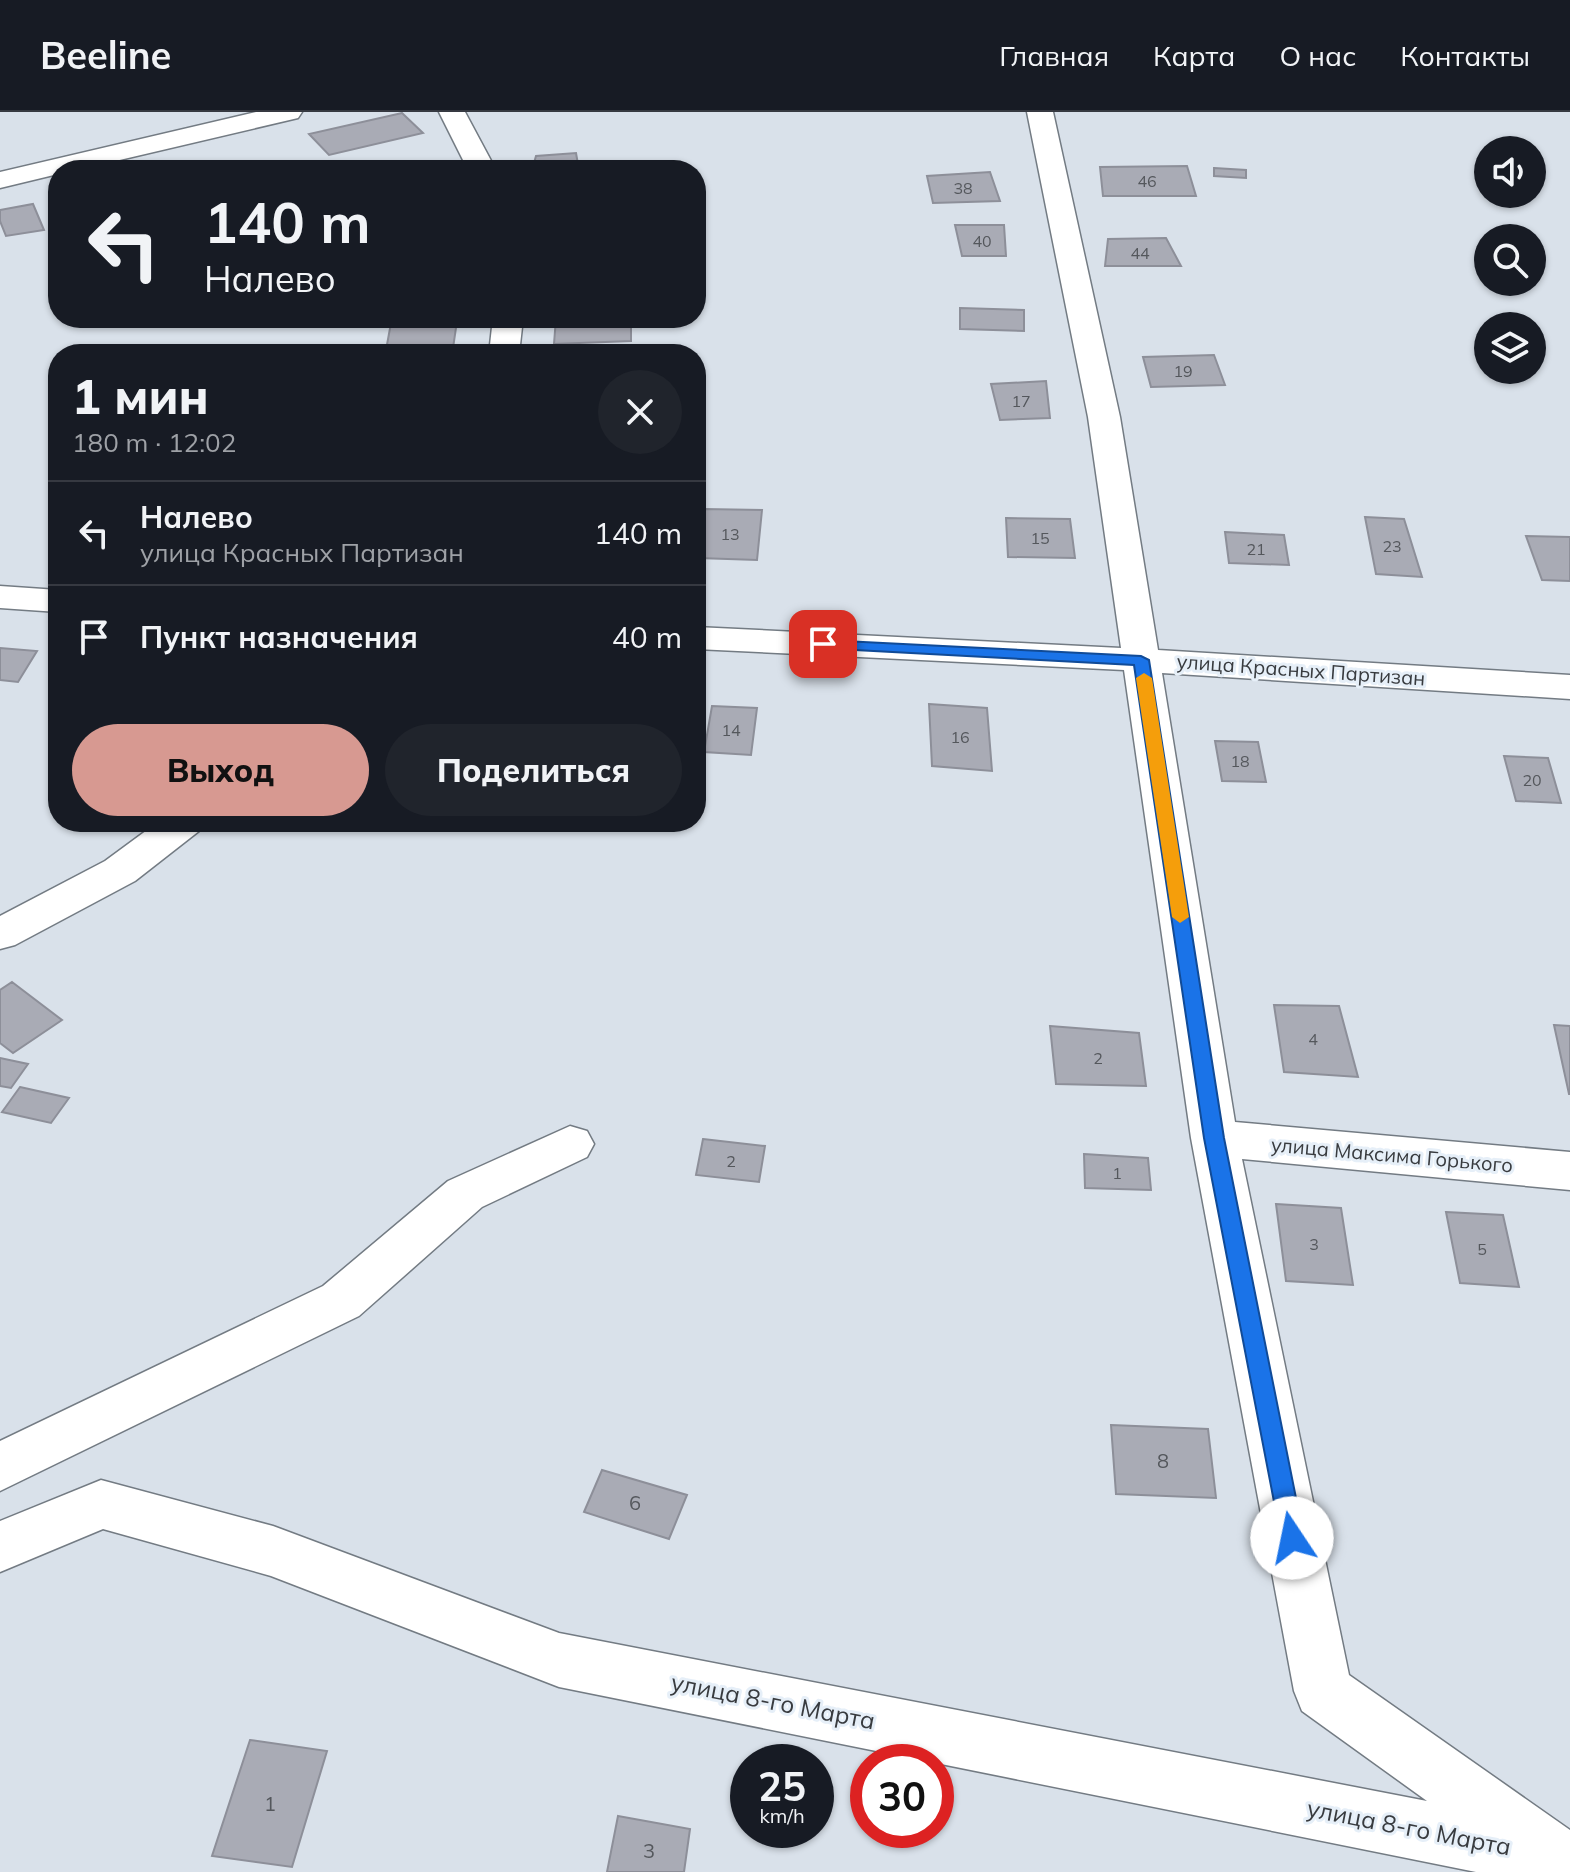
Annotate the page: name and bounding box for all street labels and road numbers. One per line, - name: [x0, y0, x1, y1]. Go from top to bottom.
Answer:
- street label: улица Красных Партизан: [1176, 648, 1426, 691]
- street label: улица Максима Горького: [1270, 1131, 1514, 1178]
- street label: улица 8-го Марта: [669, 1667, 878, 1736]
- street label: улица 8-го Марта: [1305, 1793, 1514, 1862]

